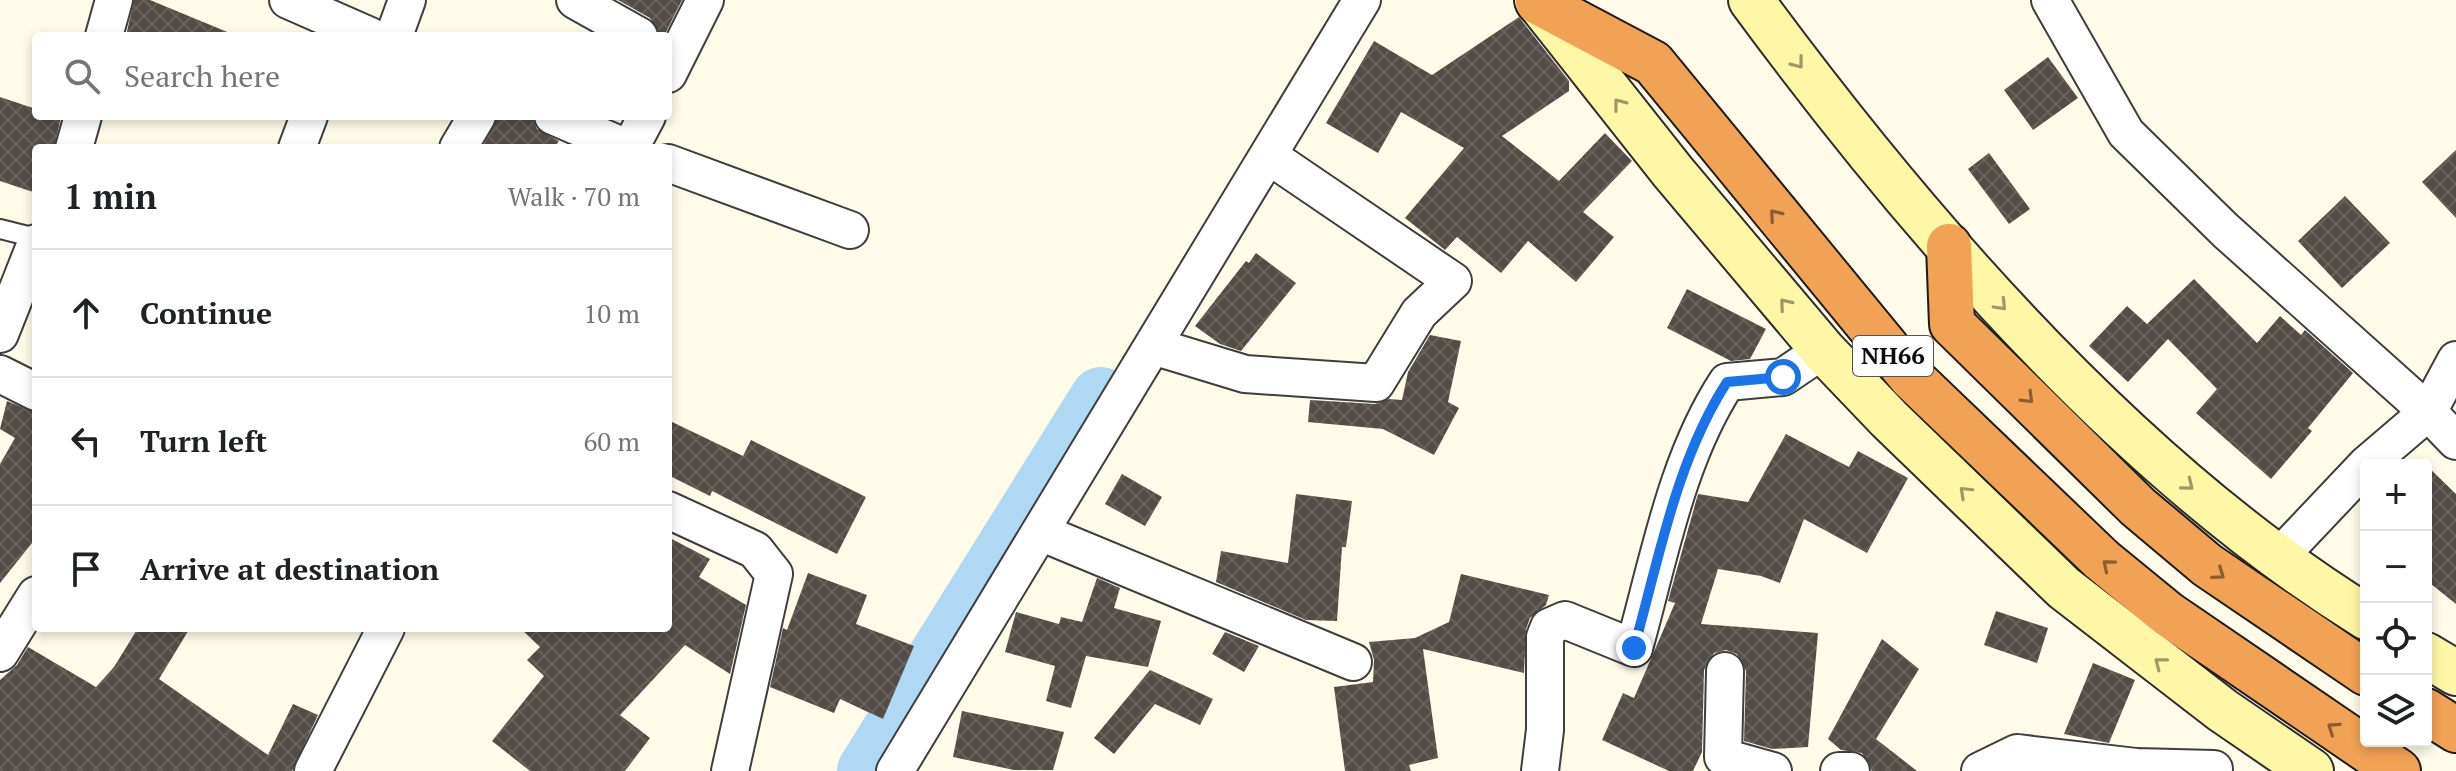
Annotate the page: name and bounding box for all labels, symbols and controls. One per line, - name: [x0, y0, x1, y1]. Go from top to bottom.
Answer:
- search box: [32, 32, 672, 120]
- icon: search: [60, 54, 104, 98]
- one-way arrow: [1788, 54, 1802, 69]
- text: Search here: [124, 56, 280, 96]
- one-way arrow: [1615, 98, 1629, 113]
- text: 1 min: [64, 174, 157, 219]
- text: Walk · 70 m: [508, 179, 640, 213]
- one-way arrow: [1770, 209, 1785, 224]
- icon: ahead: [64, 291, 108, 335]
- text: Continue: [140, 293, 272, 333]
- text: 10 m: [584, 296, 640, 330]
- one-way arrow: [1991, 296, 2006, 310]
- one-way arrow: [1780, 299, 1795, 314]
- road number: NH66: [1853, 336, 1933, 376]
- route start: [1765, 359, 1801, 395]
- one-way arrow: [2019, 389, 2033, 404]
- icon: left: [64, 419, 108, 463]
- text: Turn left: [140, 421, 267, 461]
- text: 60 m: [584, 424, 640, 458]
- map controls: [2360, 459, 2432, 747]
- button: +: [2360, 459, 2432, 531]
- one-way arrow: [2179, 475, 2193, 490]
- one-way arrow: [1959, 487, 1974, 501]
- button: −: [2360, 531, 2432, 603]
- icon: arrive: [64, 547, 108, 591]
- text: Arrive at destination: [140, 549, 439, 589]
- one-way arrow: [2103, 560, 2118, 575]
- one-way arrow: [2211, 564, 2225, 579]
- button: locate: [2360, 603, 2432, 675]
- route end: [1616, 630, 1652, 666]
- one-way arrow: [2155, 658, 2169, 672]
- button: layers: [2360, 675, 2432, 747]
- one-way arrow: [2327, 723, 2341, 738]

